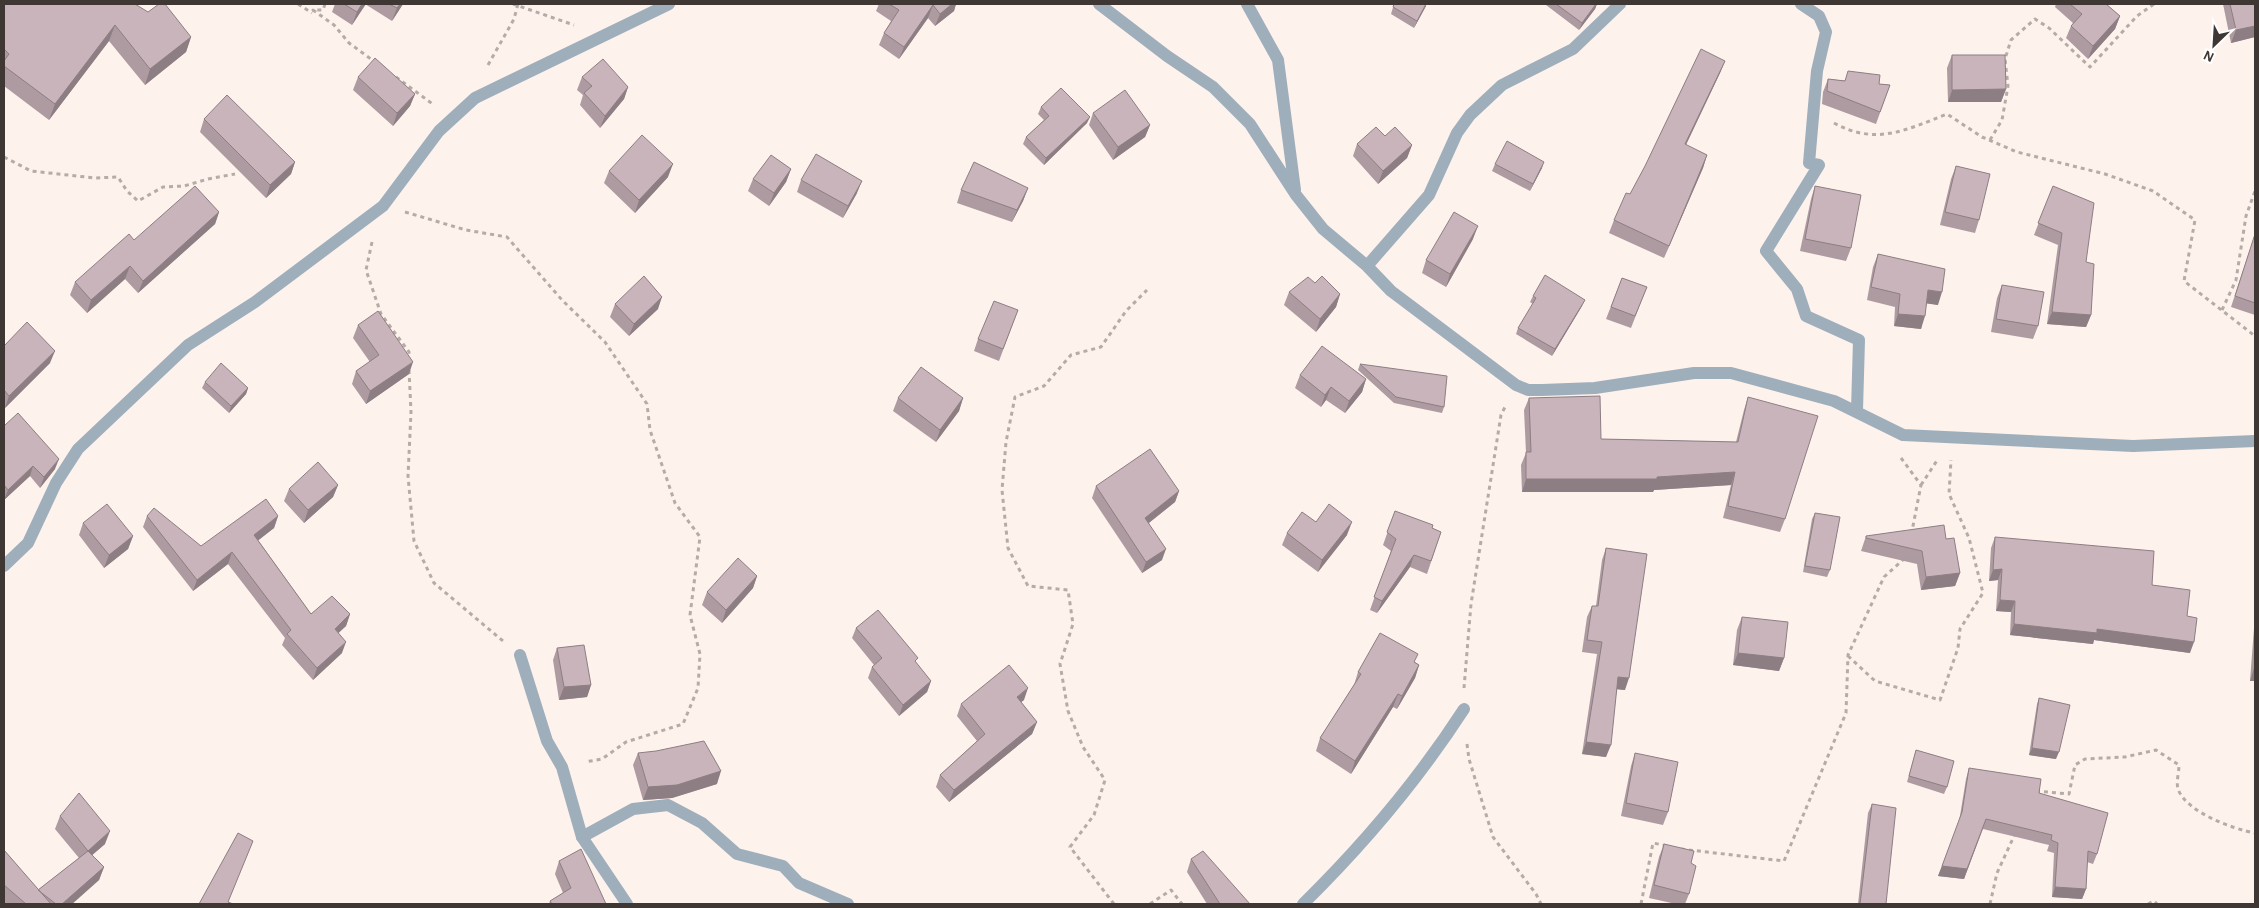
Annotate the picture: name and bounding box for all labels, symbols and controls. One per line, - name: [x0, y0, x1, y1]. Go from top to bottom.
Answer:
- north arrow: [2189, 20, 2239, 70]
- text: N: [2202, 47, 2216, 64]

